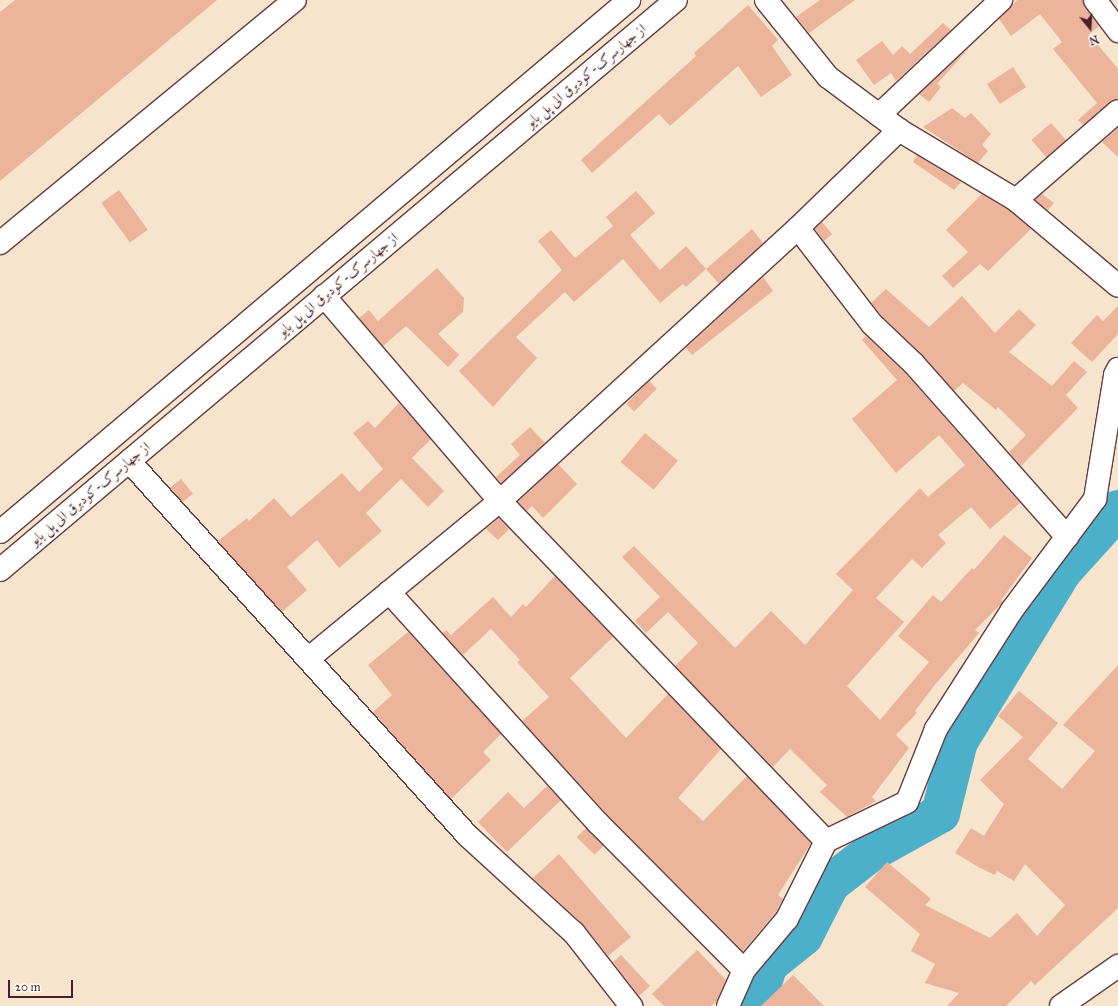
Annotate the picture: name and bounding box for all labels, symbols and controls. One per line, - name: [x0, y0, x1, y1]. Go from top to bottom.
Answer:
- north arrow: [1070, 8, 1110, 48]
- street label: از جهارسرک-کودبرق الی پل بایو: [522, 21, 650, 131]
- text: N: [1087, 32, 1100, 48]
- street label: از جهارسرک-کودبرق الی پل بایو: [274, 230, 402, 340]
- street label: از جهارسرک-کودبرق الی پل بایو: [26, 439, 154, 549]
- scale bar: [10, 972, 75, 998]
- text: 20 m: [15, 980, 41, 994]

